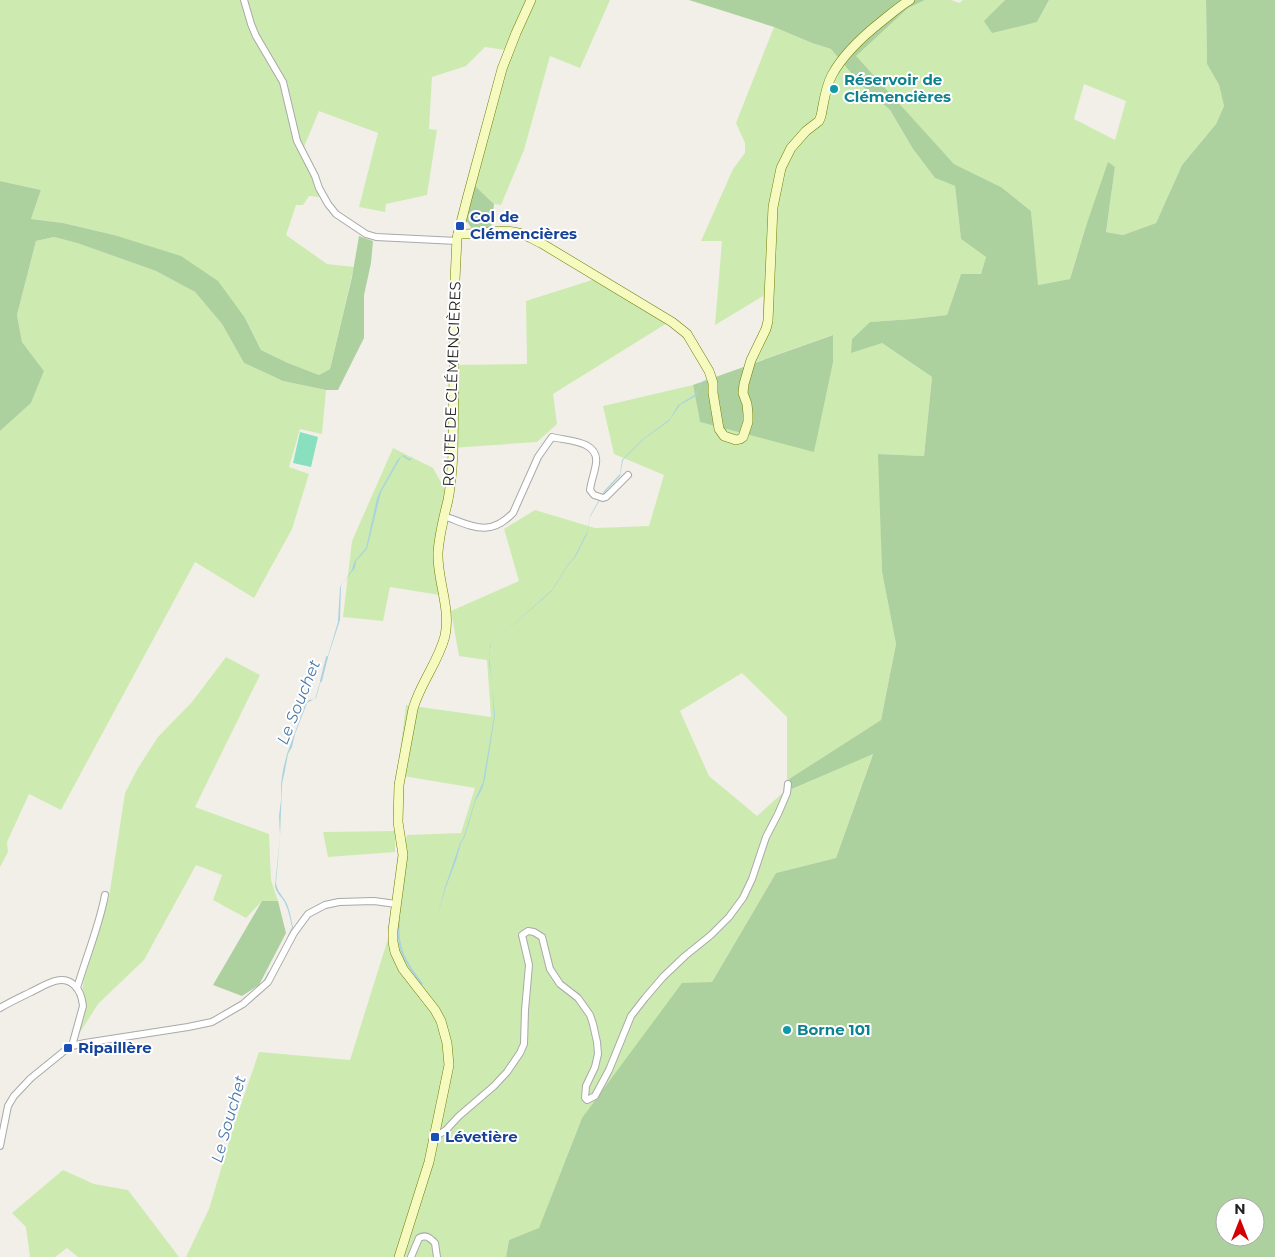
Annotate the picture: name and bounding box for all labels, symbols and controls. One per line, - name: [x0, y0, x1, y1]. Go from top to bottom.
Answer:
- place label: Réservoir de Clémencières: [844, 70, 951, 106]
- marker: Réservoir de Clémencières: [828, 83, 840, 95]
- place label: Col de Clémencières: [470, 207, 577, 243]
- marker: Col de Clémencières: [454, 220, 466, 232]
- street label: ROUTE DE CLÉMENCIÈRES: [438, 281, 465, 487]
- water label: Le Souchet: [273, 657, 324, 747]
- place label: Borne 101: [797, 1020, 871, 1039]
- marker: Borne 101: [781, 1024, 793, 1036]
- place label: Ripaillère: [78, 1038, 152, 1057]
- marker: Ripaillère: [62, 1042, 74, 1054]
- water label: Le Souchet: [207, 1073, 250, 1165]
- place label: Lévetière: [445, 1127, 518, 1146]
- marker: Lévetière: [429, 1131, 441, 1143]
- north arrow: [1215, 1197, 1265, 1247]
- text: N: [1234, 1200, 1246, 1218]

